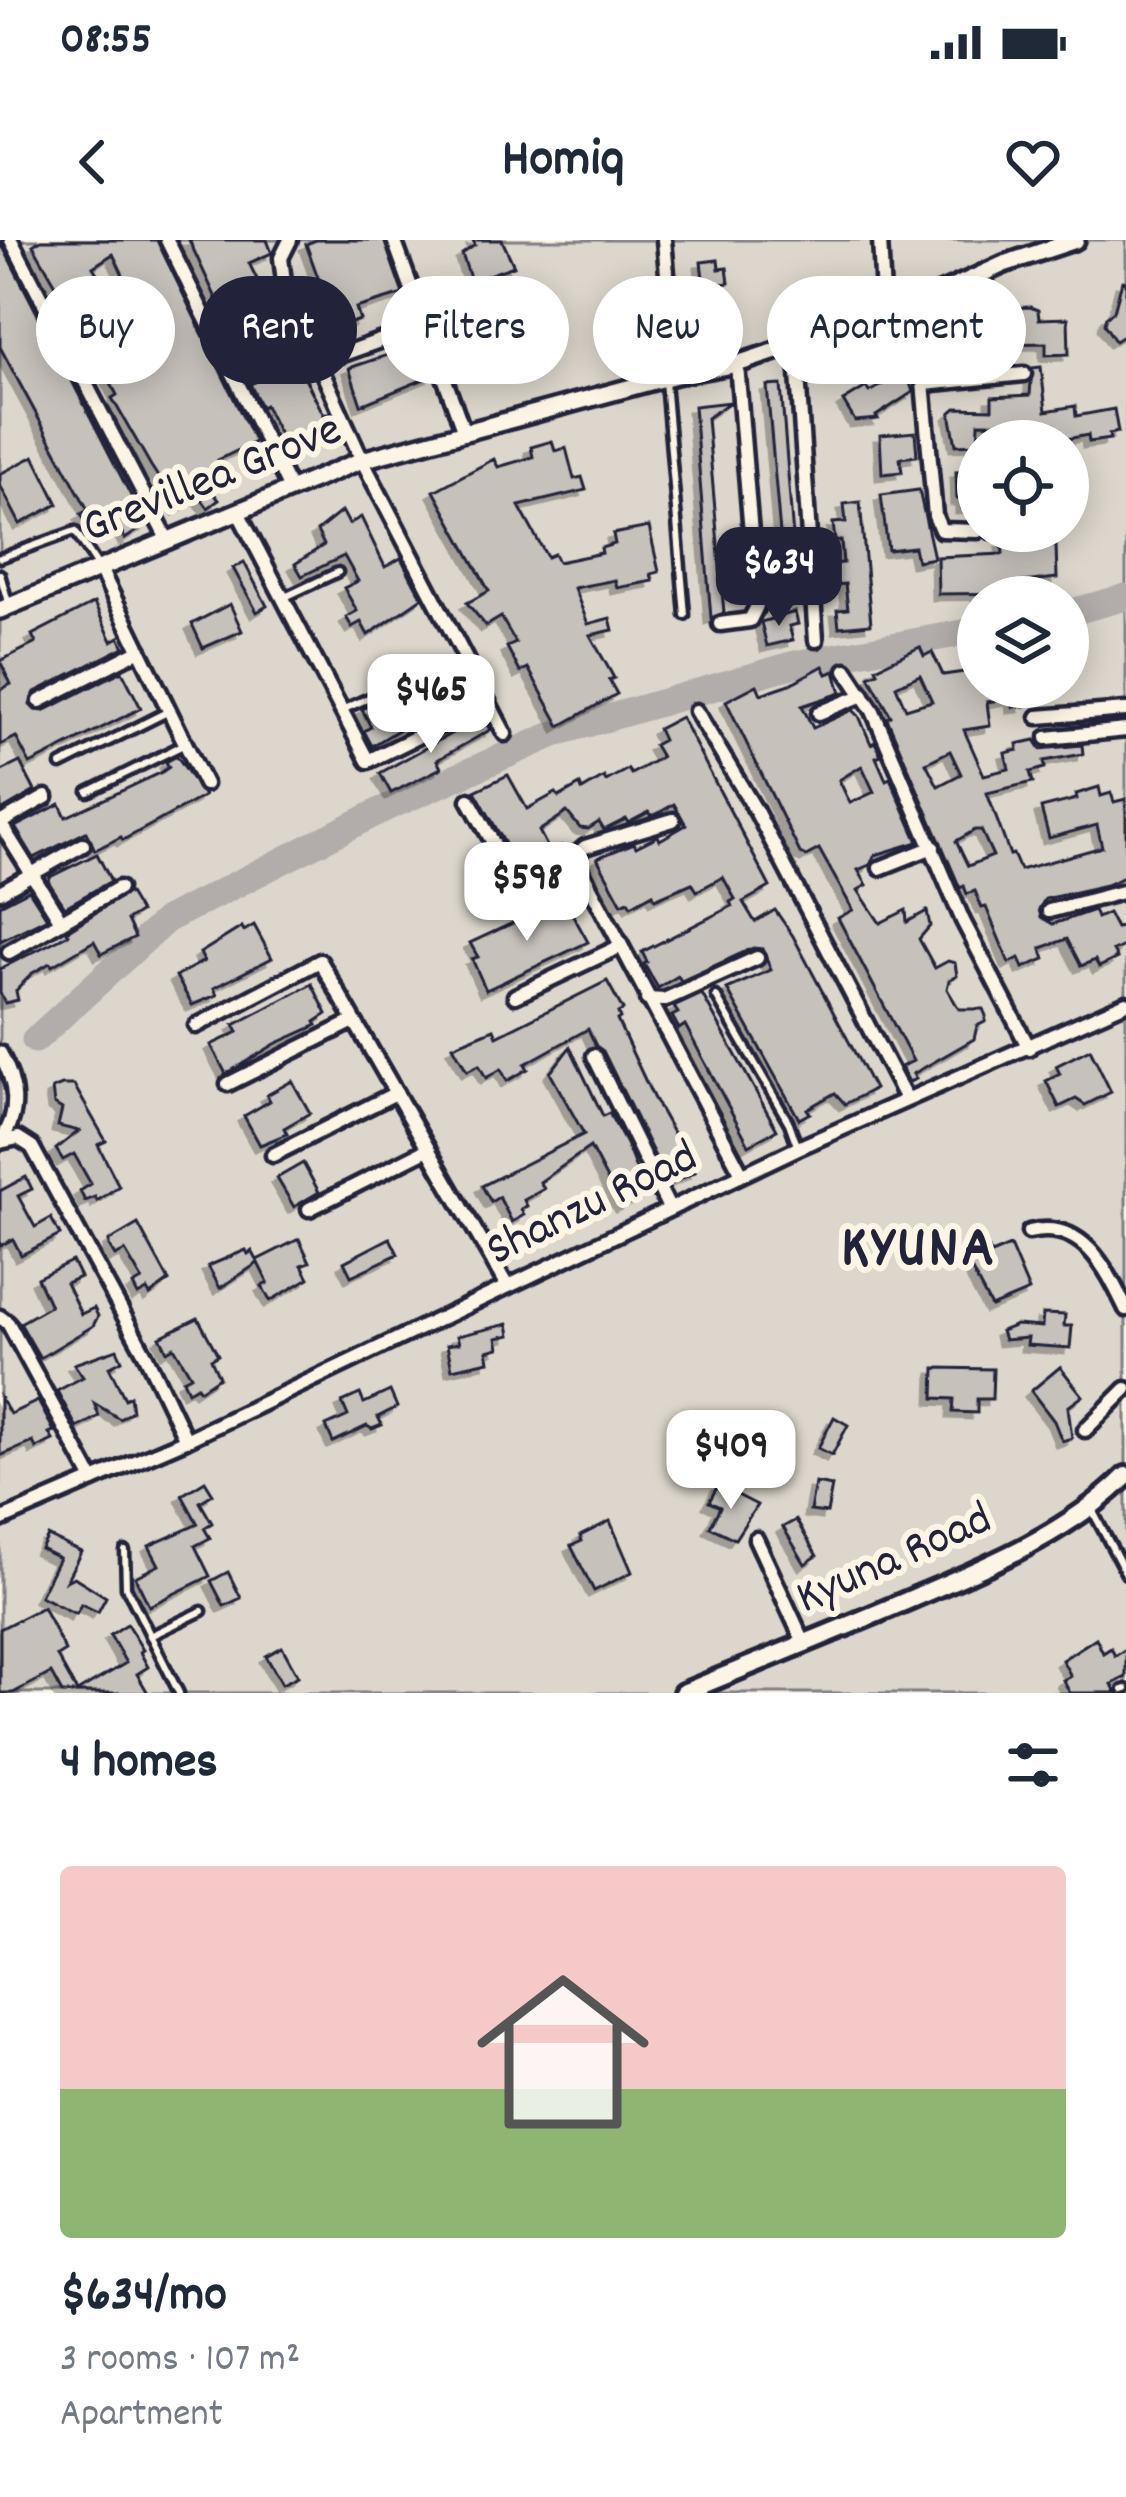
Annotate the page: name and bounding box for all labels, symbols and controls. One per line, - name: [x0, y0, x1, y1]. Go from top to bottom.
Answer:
- text: 08:55: [60, 10, 152, 74]
- text: Homiq: [502, 124, 624, 201]
- icon: back: [60, 129, 126, 195]
- icon: heart: [1000, 129, 1066, 195]
- chip: Buy: [36, 276, 175, 384]
- chip: Rent: [199, 276, 357, 384]
- chip: Filters: [381, 276, 569, 384]
- chip: New: [593, 276, 743, 384]
- chip: Apartment: [767, 276, 1026, 384]
- street label: Grevillea Grove: [73, 398, 353, 564]
- map controls: [957, 420, 1089, 708]
- button: locate: [957, 420, 1089, 552]
- pin: $634: [708, 527, 850, 629]
- text: $634: [743, 538, 815, 593]
- button: layers: [957, 576, 1089, 708]
- pin: $465: [360, 654, 502, 756]
- text: $465: [394, 665, 468, 720]
- pin: $598: [456, 842, 598, 944]
- text: $598: [491, 853, 563, 908]
- street label: Shanzu Road: [476, 1125, 710, 1287]
- district label: KYUNA: [841, 1209, 997, 1295]
- pin: $409: [660, 1410, 802, 1512]
- text: $409: [693, 1421, 769, 1476]
- street label: Kyuna Road: [786, 1487, 1004, 1635]
- text: 4 homes: [60, 1729, 218, 1801]
- icon: filters: [1000, 1732, 1066, 1798]
- icon: home: [455, 1944, 671, 2160]
- text: $634/mo: [60, 2262, 227, 2334]
- text: 3 rooms · 107 m²: [60, 2334, 300, 2389]
- text: Apartment: [60, 2389, 223, 2444]

